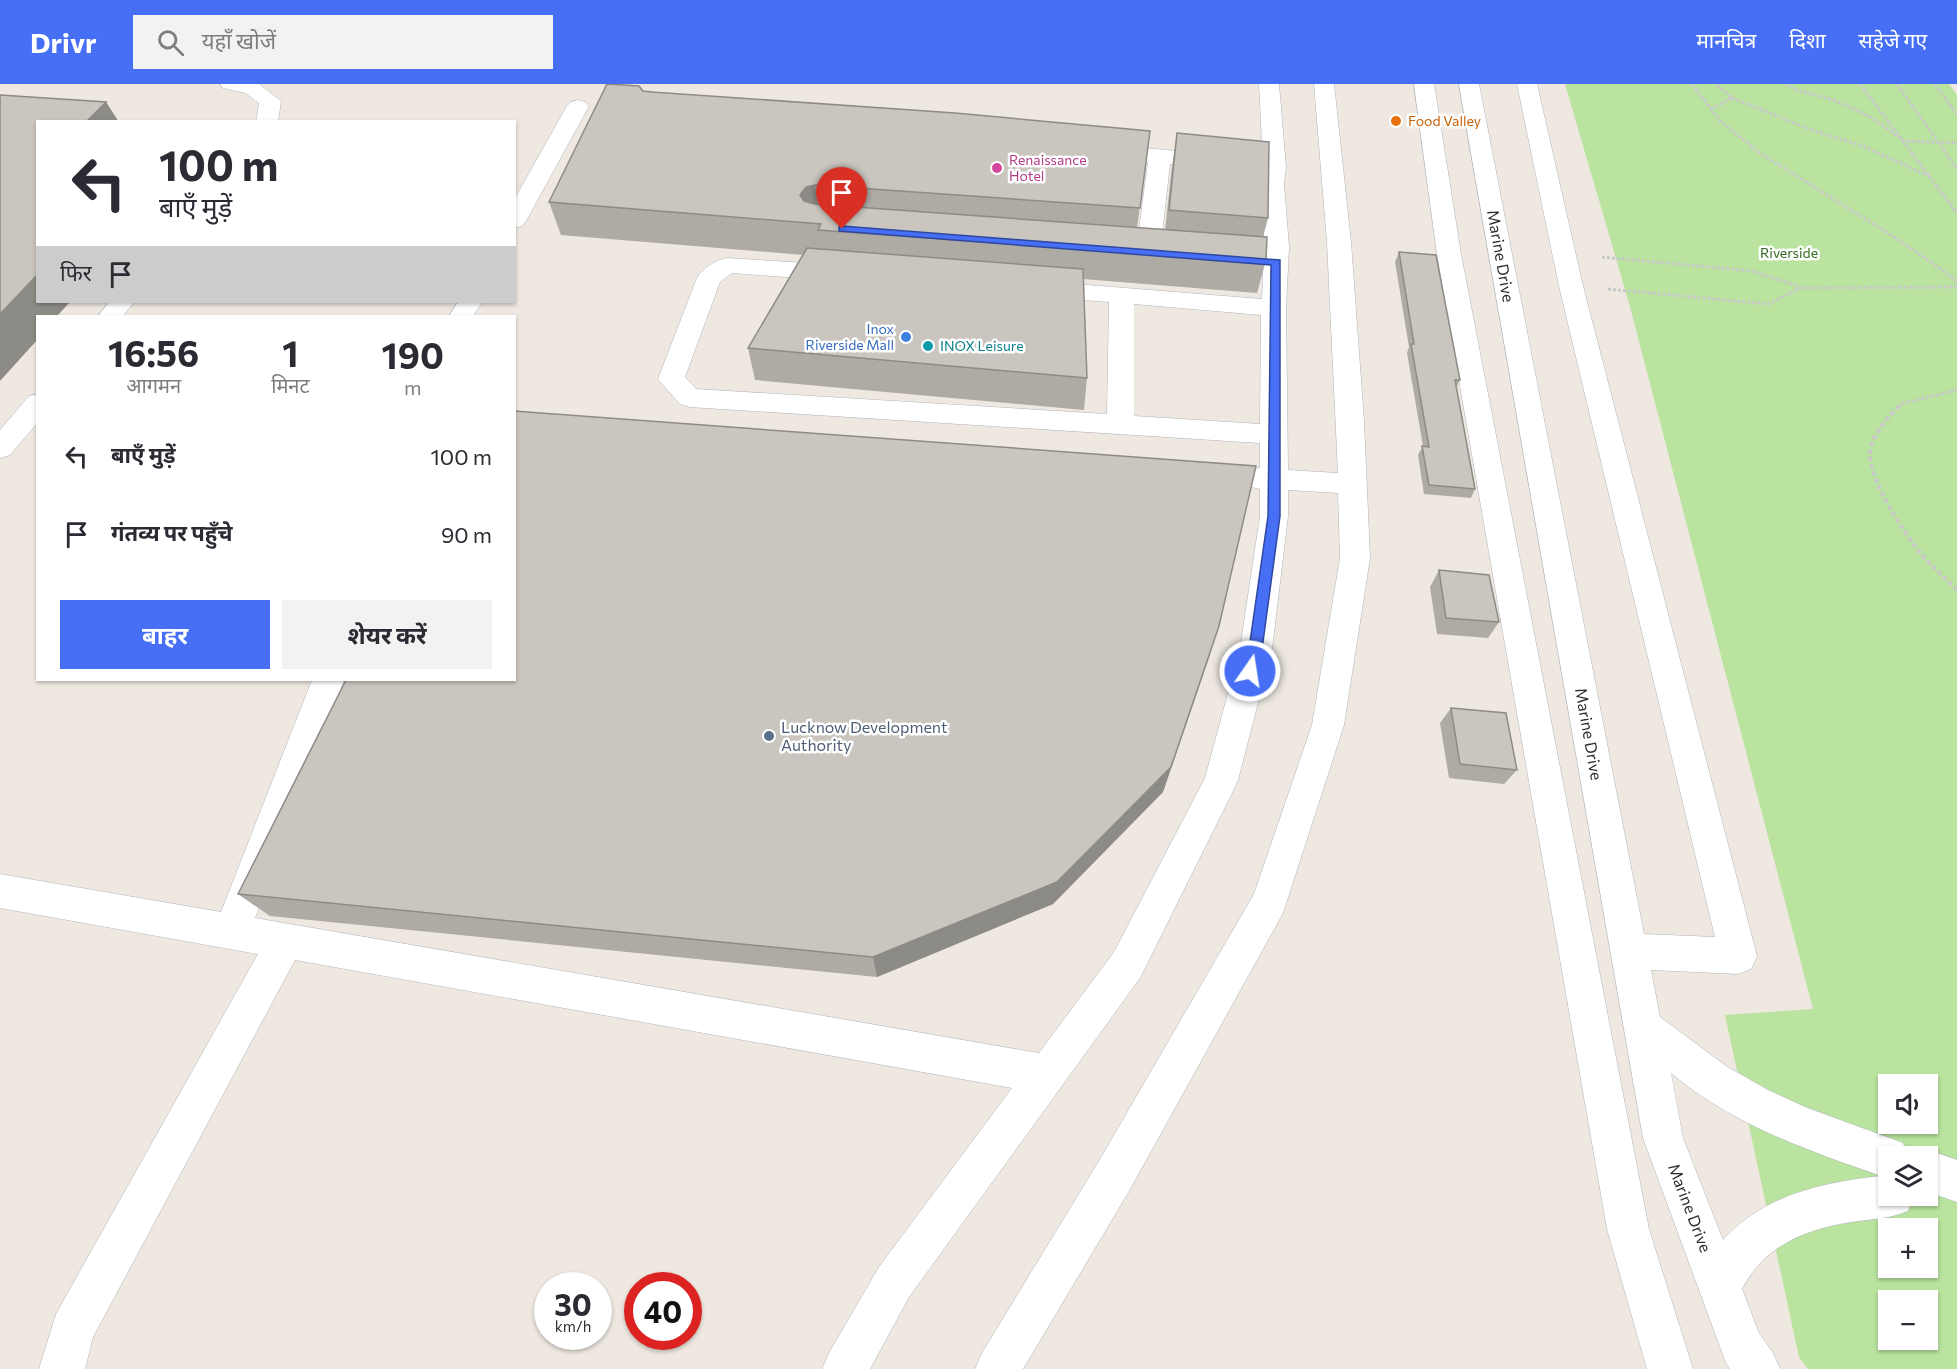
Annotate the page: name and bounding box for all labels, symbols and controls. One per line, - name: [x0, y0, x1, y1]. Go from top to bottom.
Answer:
- search box: [133, 15, 553, 69]
- text: Drivr: [30, 25, 97, 59]
- icon: search: [154, 26, 187, 59]
- text: यहाँ खोजें: [202, 27, 276, 54]
- text: मानचित्र: [1696, 27, 1756, 52]
- text: दिशा: [1789, 27, 1826, 52]
- text: सहेजे गए: [1859, 27, 1927, 52]
- place label: Food Valley: [1408, 112, 1481, 129]
- marker: Food Valley: [1389, 114, 1403, 128]
- text: 100 m: [159, 138, 279, 190]
- icon: left: [60, 144, 138, 222]
- place label: Renaissance Hotel: [1009, 151, 1087, 184]
- marker: Renaissance Hotel: [990, 161, 1004, 175]
- pin: [816, 167, 867, 229]
- icon: arrive: [825, 176, 858, 209]
- text: बाएँ मुड़ें: [159, 190, 232, 223]
- street label: Marine Drive: [1484, 208, 1519, 304]
- park label: Riverside: [1760, 244, 1818, 261]
- icon: arrive: [104, 258, 137, 291]
- text: फिर: [60, 259, 92, 286]
- place label: Inox Riverside Mall: [806, 320, 895, 353]
- text: 16:56: [108, 330, 199, 374]
- text: 1: [282, 330, 299, 374]
- marker: Inox Riverside Mall: [899, 330, 913, 344]
- text: 190: [382, 332, 444, 376]
- place label: INOX Leisure: [940, 337, 1024, 354]
- marker: INOX Leisure: [921, 339, 935, 353]
- text: आगमन: [126, 373, 181, 397]
- text: मिनट: [271, 373, 310, 397]
- text: m: [404, 375, 422, 399]
- icon: left: [60, 440, 93, 473]
- text: बाएँ मुड़ें: [111, 441, 176, 468]
- text: 100 m: [430, 443, 492, 470]
- icon: arrive: [60, 518, 93, 551]
- text: गंतव्य पर पहुँचे: [111, 519, 233, 546]
- text: 90 m: [441, 521, 492, 548]
- button: बाहर: [60, 600, 270, 669]
- button: शेयर करें: [282, 600, 492, 669]
- position arrow: [1218, 639, 1282, 703]
- street label: Marine Drive: [1572, 686, 1607, 782]
- place label: Lucknow Development Authority: [781, 717, 948, 754]
- marker: Lucknow Development Authority: [762, 729, 776, 743]
- map controls: [1878, 1074, 1938, 1350]
- button: sound: [1878, 1074, 1938, 1134]
- button: layers: [1878, 1146, 1938, 1206]
- street label: Marine Drive: [1665, 1161, 1716, 1255]
- button: +: [1878, 1218, 1938, 1278]
- speed limit sign: 40: [624, 1272, 702, 1350]
- text: 30: [554, 1285, 592, 1322]
- button: −: [1878, 1290, 1938, 1350]
- text: km/h: [555, 1317, 591, 1335]

